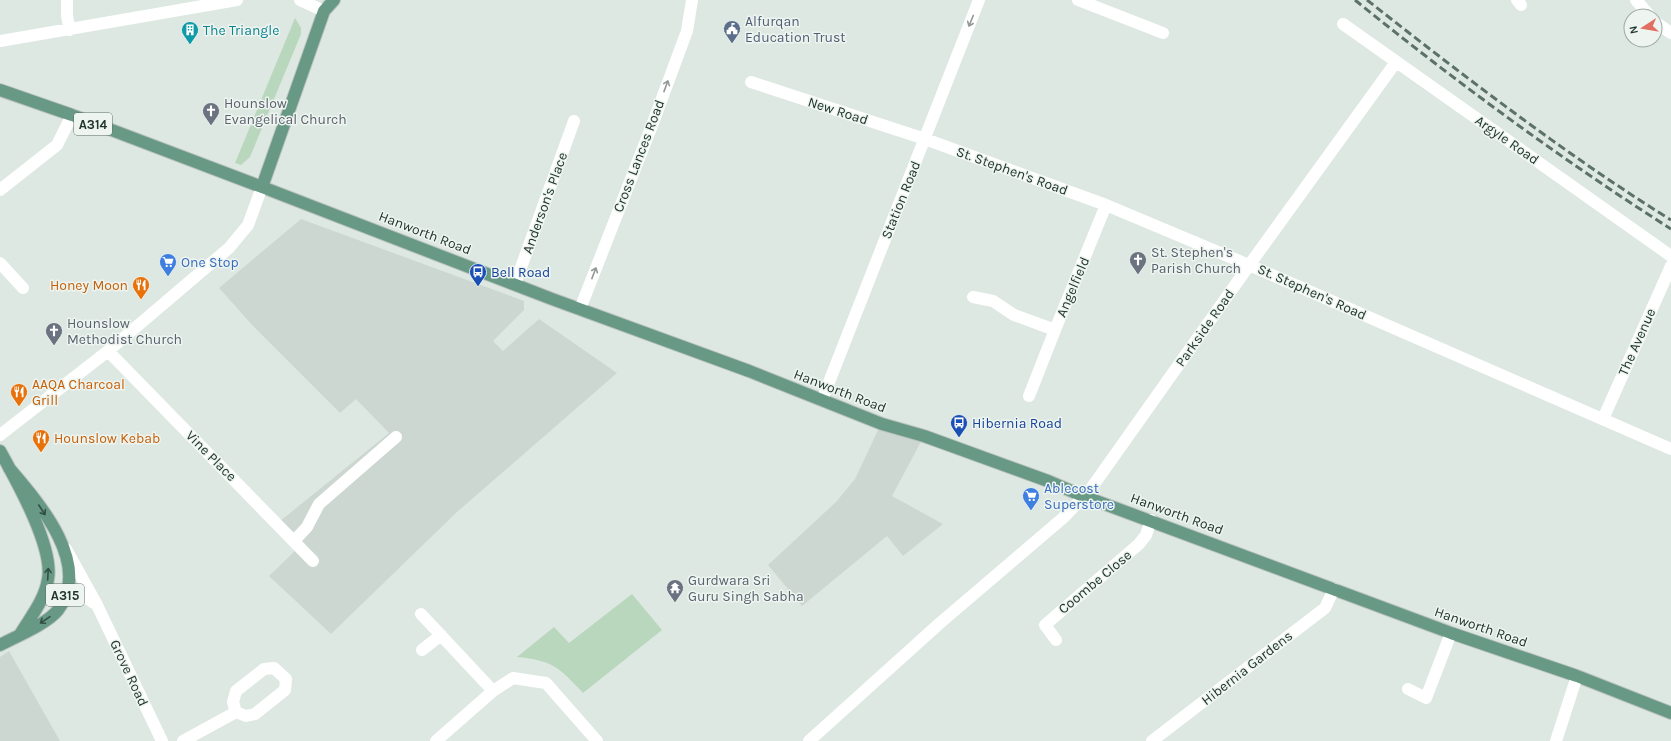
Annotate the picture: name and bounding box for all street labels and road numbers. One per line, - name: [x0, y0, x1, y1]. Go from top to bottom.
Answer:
- street label: New Road: [806, 93, 870, 129]
- street label: Cross Lances Road: [610, 97, 668, 215]
- street label: Argyle Road: [1472, 112, 1542, 168]
- road number: A314: [74, 113, 112, 135]
- street label: St. Stephen's Road: [954, 143, 1070, 199]
- street label: Anderson's Place: [519, 150, 571, 256]
- street label: Station Road: [878, 159, 924, 241]
- street label: Hanworth Road: [376, 208, 474, 258]
- street label: Angelfield: [1053, 254, 1093, 320]
- street label: St. Stephen's Road: [1255, 260, 1369, 324]
- street label: Parkside Road: [1172, 286, 1238, 370]
- street label: The Avenue: [1615, 306, 1659, 378]
- street label: Hanworth Road: [791, 366, 889, 416]
- street label: Vine Place: [182, 427, 240, 485]
- street label: Hanworth Road: [1128, 489, 1226, 539]
- street label: Coombe Close: [1055, 546, 1135, 618]
- road number: A315: [46, 584, 84, 606]
- street label: Hanworth Road: [1432, 603, 1530, 651]
- street label: Hibernia Gardens: [1198, 627, 1296, 709]
- street label: Grove Road: [106, 637, 152, 709]

